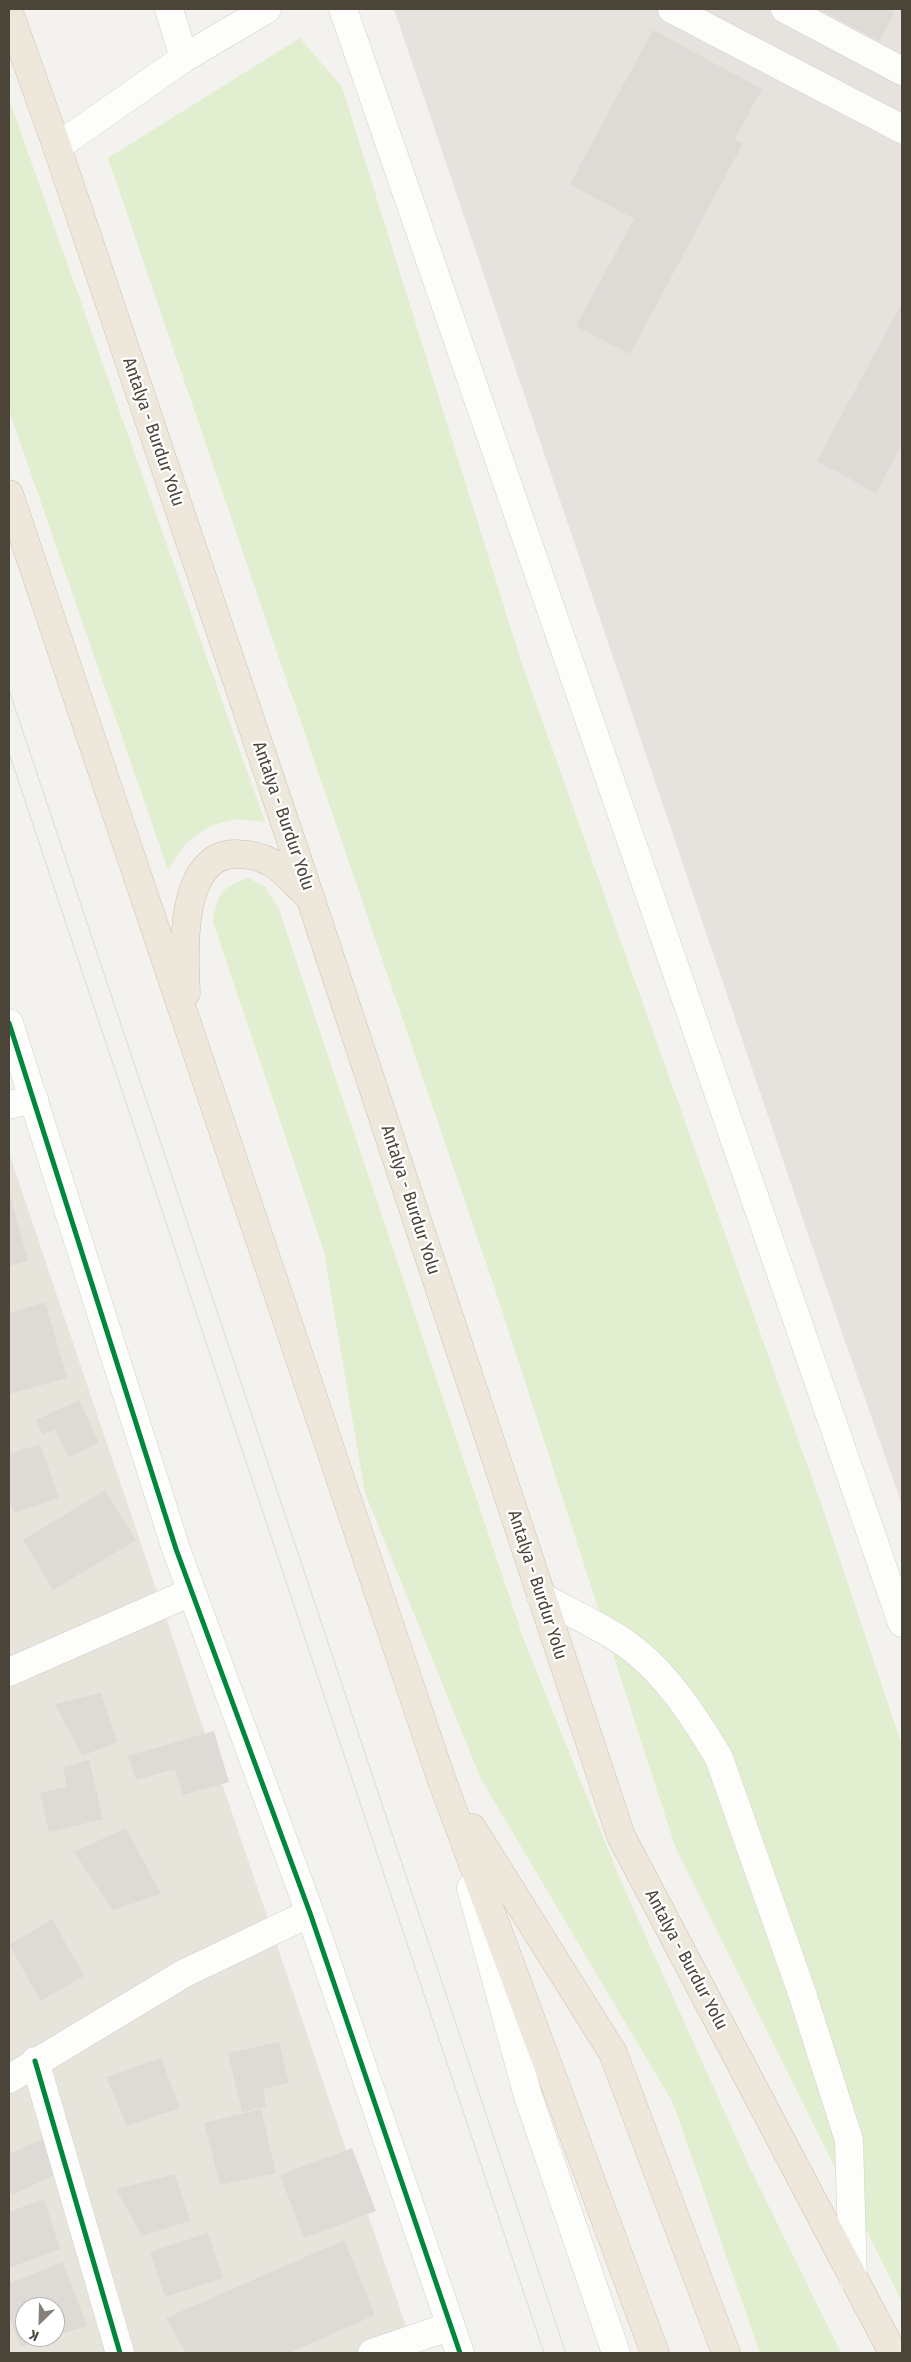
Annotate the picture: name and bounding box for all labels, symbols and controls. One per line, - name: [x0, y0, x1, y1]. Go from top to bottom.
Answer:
- street label: Antalya - Burdur Yolu: [117, 355, 189, 509]
- street label: Antalya - Burdur Yolu: [247, 739, 319, 893]
- street label: Antalya - Burdur Yolu: [376, 1123, 444, 1277]
- street label: Antalya - Burdur Yolu: [503, 1508, 571, 1662]
- street label: Antalya - Burdur Yolu: [640, 1886, 732, 2034]
- north arrow: [15, 2297, 65, 2347]
- text: K: [27, 2326, 41, 2345]

